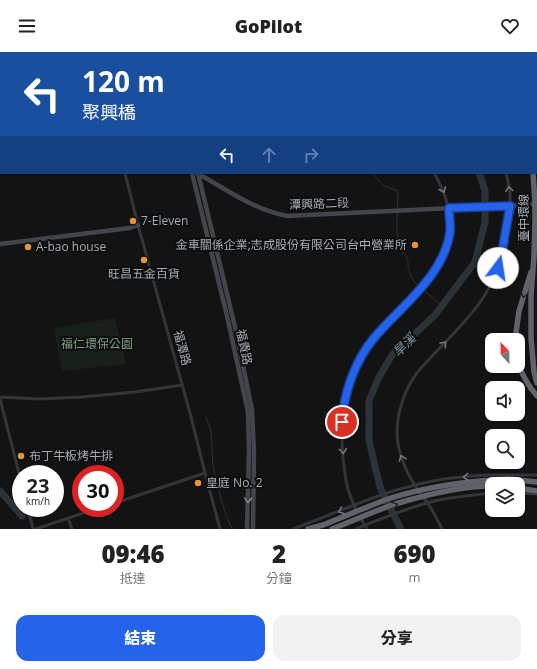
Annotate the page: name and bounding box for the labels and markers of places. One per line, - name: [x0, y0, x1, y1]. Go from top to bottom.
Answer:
- place label: 7-Eleven: [141, 212, 188, 229]
- marker: 7-Eleven: [128, 216, 138, 226]
- place label: 金車關係企業;志成股份有限公司台中營業所: [176, 236, 407, 253]
- place label: A-bao house: [36, 238, 106, 255]
- marker: 金車關係企業;志成股份有限公司台中營業所: [410, 240, 420, 250]
- marker: A-bao house: [23, 242, 33, 252]
- marker: 旺昌五金百貨: [139, 255, 149, 265]
- place label: 旺昌五金百貨: [108, 265, 180, 282]
- pin: [325, 405, 359, 439]
- place label: 布丁牛板烤牛排: [29, 447, 113, 464]
- marker: 布丁牛板烤牛排: [16, 451, 26, 461]
- place label: 皇庭 No. 2: [206, 474, 263, 491]
- marker: 皇庭 No. 2: [193, 478, 203, 488]

